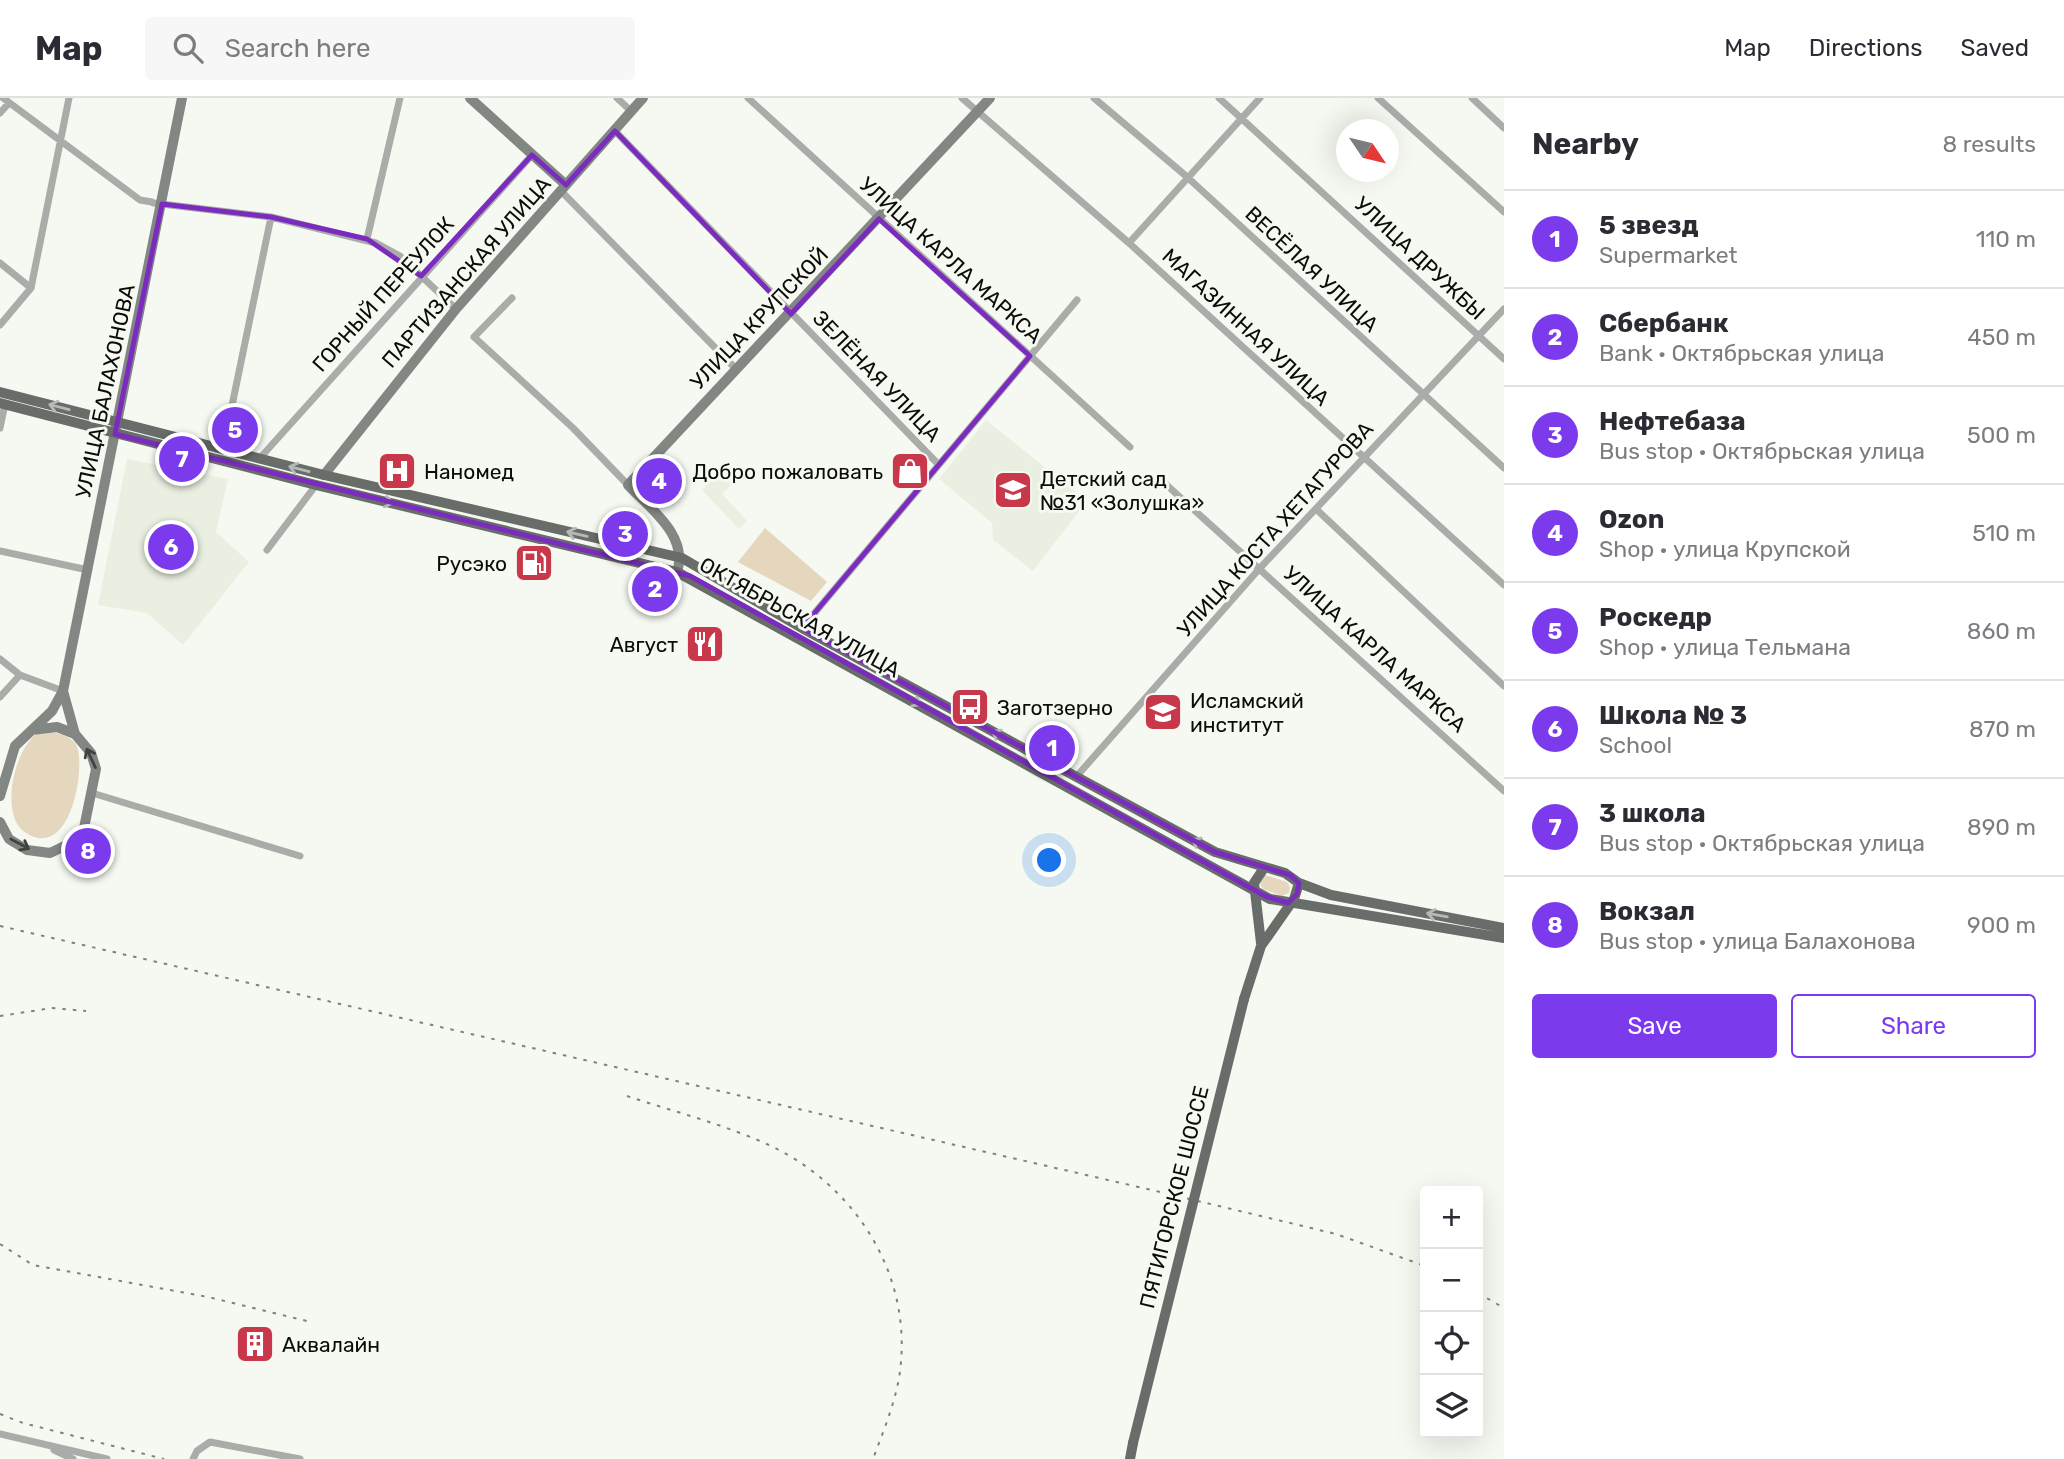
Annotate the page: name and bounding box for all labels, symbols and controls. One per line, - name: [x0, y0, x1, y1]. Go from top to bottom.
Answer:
- search box: [145, 17, 635, 80]
- text: Map: [35, 29, 103, 68]
- icon: search: [169, 29, 207, 67]
- text: Search here: [225, 33, 370, 64]
- text: Map: [1724, 34, 1771, 62]
- text: Directions: [1809, 34, 1922, 62]
- text: Saved: [1960, 34, 2029, 62]
- north arrow: [1336, 119, 1399, 182]
- text: Nearby: [1532, 126, 1639, 162]
- text: 8 results: [1942, 130, 2036, 158]
- street label: ПАРТИЗАНСКАЯ УЛИЦА: [376, 172, 556, 372]
- street label: УЛИЦА КАРЛА МАРКСА: [855, 172, 1047, 348]
- street label: УЛИЦА ДРУЖБЫ: [1350, 191, 1490, 325]
- street label: ВЕСЁЛАЯ УЛИЦА: [1240, 201, 1384, 337]
- text: 5 звезд: [1599, 210, 1699, 241]
- street label: ГОРНЫЙ ПЕРЕУЛОК: [307, 211, 459, 377]
- text: 1: [1549, 225, 1561, 253]
- text: 110 m: [1976, 225, 2036, 253]
- text: Supermarket: [1599, 241, 1737, 269]
- street label: УЛИЦА КРУПСКОЙ: [685, 242, 833, 394]
- street label: МАГАЗИННАЯ УЛИЦА: [1157, 243, 1335, 411]
- street label: УЛИЦА БАЛАХОНОВА: [70, 282, 140, 500]
- street label: ЗЕЛЁНАЯ УЛИЦА: [808, 305, 946, 447]
- text: Сбербанк: [1599, 308, 1729, 339]
- text: 2: [1548, 323, 1562, 351]
- text: 450 m: [1967, 323, 2036, 351]
- text: Bank · Октябрьская улица: [1599, 339, 1884, 367]
- one-way arrow: [48, 400, 71, 413]
- pin: 5: [212, 404, 258, 456]
- text: Нефтебаза: [1599, 406, 1746, 437]
- street label: УЛИЦА КОСТА ХЕТАГУРОВА: [1172, 416, 1378, 642]
- text: 3: [1547, 421, 1563, 449]
- text: 500 m: [1967, 421, 2036, 449]
- pin: 7: [159, 433, 205, 485]
- text: Bus stop · Октябрьская улица: [1599, 437, 1925, 465]
- hospital icon: Наномед: [376, 450, 418, 492]
- shop icon: Добро пожаловать: [889, 450, 931, 492]
- pin: 4: [636, 455, 682, 507]
- place label: Наномед: [424, 459, 514, 484]
- place label: Добро пожаловать: [692, 459, 883, 484]
- one-way arrow: [289, 461, 311, 474]
- place label: Детский сад №31 «Золушка»: [1040, 466, 1204, 515]
- school or university icon: Детский сад №31 «Золушка»: [992, 469, 1034, 511]
- one-way arrow: [371, 495, 394, 508]
- text: Ozon: [1599, 504, 1664, 535]
- pin: 3: [602, 508, 648, 560]
- text: 4: [1547, 519, 1563, 547]
- text: 510 m: [1972, 519, 2036, 547]
- pin: 6: [148, 521, 194, 573]
- one-way arrow: [566, 527, 589, 541]
- text: Shop · улица Крупской: [1599, 535, 1851, 563]
- fuel station icon: Русэко: [513, 542, 555, 584]
- place label: Русэко: [436, 551, 507, 576]
- street label: ОКТЯБРЬСКАЯ УЛИЦА: [695, 551, 905, 683]
- street label: УЛИЦА КАРЛА МАРКСА: [1279, 561, 1471, 737]
- pin: 2: [632, 563, 678, 615]
- text: Роскедр: [1599, 602, 1712, 633]
- text: 5: [1548, 617, 1562, 645]
- text: 860 m: [1967, 617, 2036, 645]
- restaurant icon: Август: [684, 623, 726, 665]
- place label: Август: [610, 632, 678, 657]
- text: Shop · улица Тельмана: [1599, 633, 1851, 661]
- bus stop icon: Заготзерно: [949, 686, 991, 728]
- place label: Исламский институт: [1190, 688, 1304, 737]
- school or university icon: Исламский институт: [1142, 691, 1184, 733]
- one-way arrow: [901, 694, 922, 708]
- place label: Заготзерно: [997, 695, 1113, 720]
- text: Школа № 3: [1599, 700, 1747, 731]
- text: 6: [1548, 715, 1562, 743]
- text: 870 m: [1969, 715, 2036, 743]
- pin: 1: [1029, 722, 1075, 774]
- one-way arrow: [991, 728, 1012, 742]
- text: School: [1599, 731, 1672, 759]
- one-way arrow: [84, 748, 97, 769]
- text: 3 школа: [1599, 798, 1706, 829]
- text: 7: [1548, 813, 1562, 841]
- text: 890 m: [1967, 813, 2036, 841]
- pin: 8: [65, 825, 111, 877]
- text: Bus stop · Октябрьская улица: [1599, 829, 1925, 857]
- one-way arrow: [1191, 837, 1211, 851]
- one-way arrow: [9, 838, 30, 852]
- your location: [1032, 843, 1066, 877]
- text: Вокзал: [1599, 896, 1695, 927]
- one-way arrow: [1426, 908, 1449, 922]
- text: 8: [1547, 911, 1563, 939]
- text: 900 m: [1967, 911, 2036, 939]
- text: Bus stop · улица Балахонова: [1599, 927, 1916, 955]
- button: Save: [1532, 994, 1777, 1058]
- button: Share: [1791, 994, 2036, 1058]
- street label: ПЯТИГОРСКОЕ ШОССЕ: [1134, 1083, 1214, 1311]
- map controls: [1420, 1186, 1483, 1438]
- button: +: [1420, 1186, 1483, 1249]
- button: −: [1420, 1249, 1483, 1312]
- button: locate: [1420, 1312, 1483, 1375]
- building icon: Аквалайн: [234, 1323, 276, 1365]
- place label: Аквалайн: [282, 1332, 380, 1357]
- button: layers: [1420, 1375, 1483, 1438]

